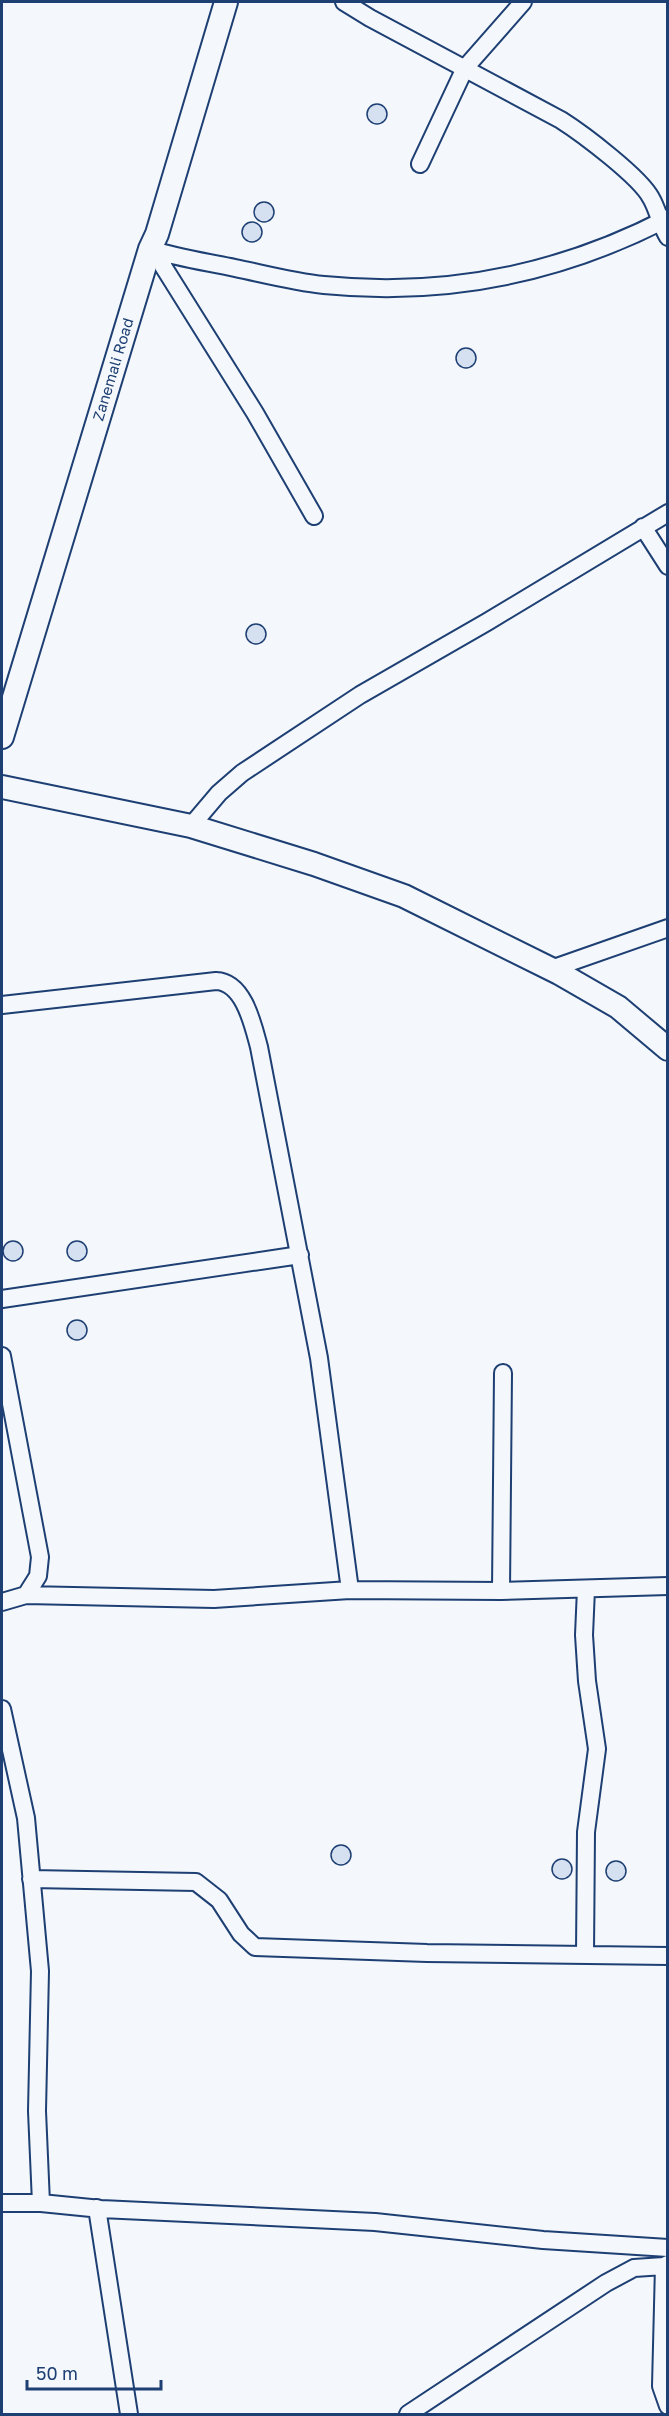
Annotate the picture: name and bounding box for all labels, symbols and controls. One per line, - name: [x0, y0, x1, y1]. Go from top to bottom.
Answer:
- street label: Zanemali Road: [88, 316, 137, 423]
- scale bar: [27, 2353, 160, 2391]
- text: 50 m: [36, 2362, 78, 2384]

